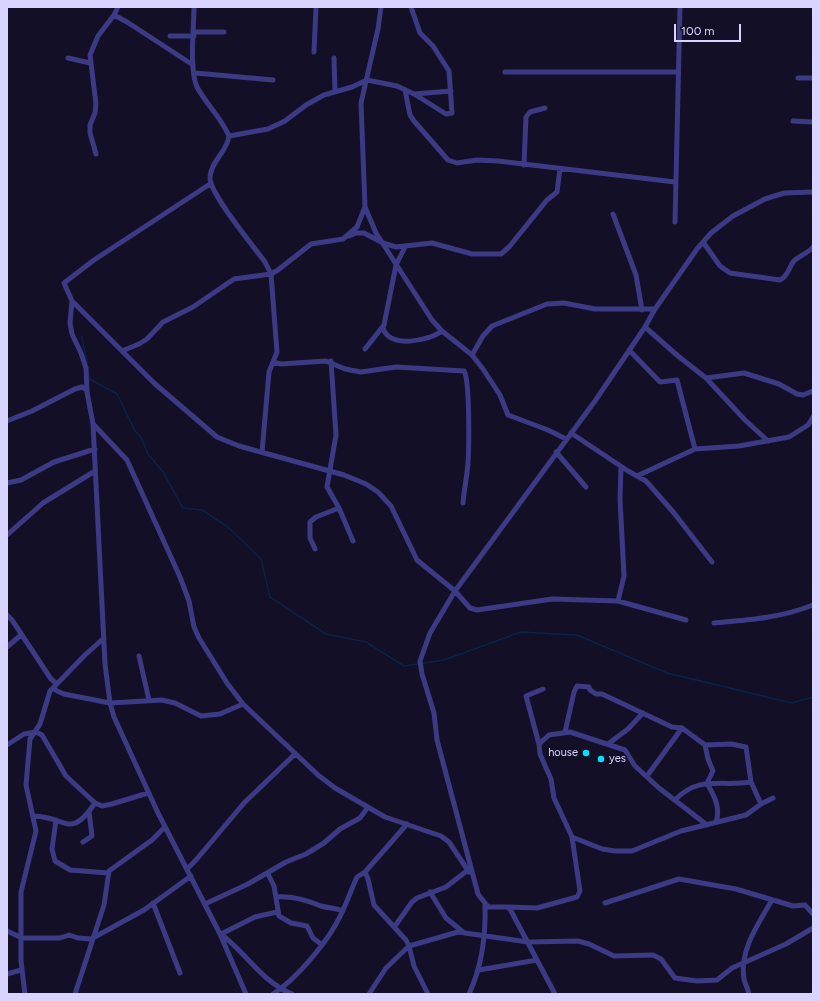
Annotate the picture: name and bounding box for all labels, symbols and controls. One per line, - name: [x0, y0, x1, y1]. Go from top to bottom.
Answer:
- scale bar: [676, 16, 743, 42]
- text: 100 m: [681, 24, 715, 38]
- place label: house: [548, 746, 578, 760]
- marker: house: [581, 748, 591, 758]
- place label: yes: [609, 752, 626, 766]
- marker: yes: [596, 754, 606, 764]

